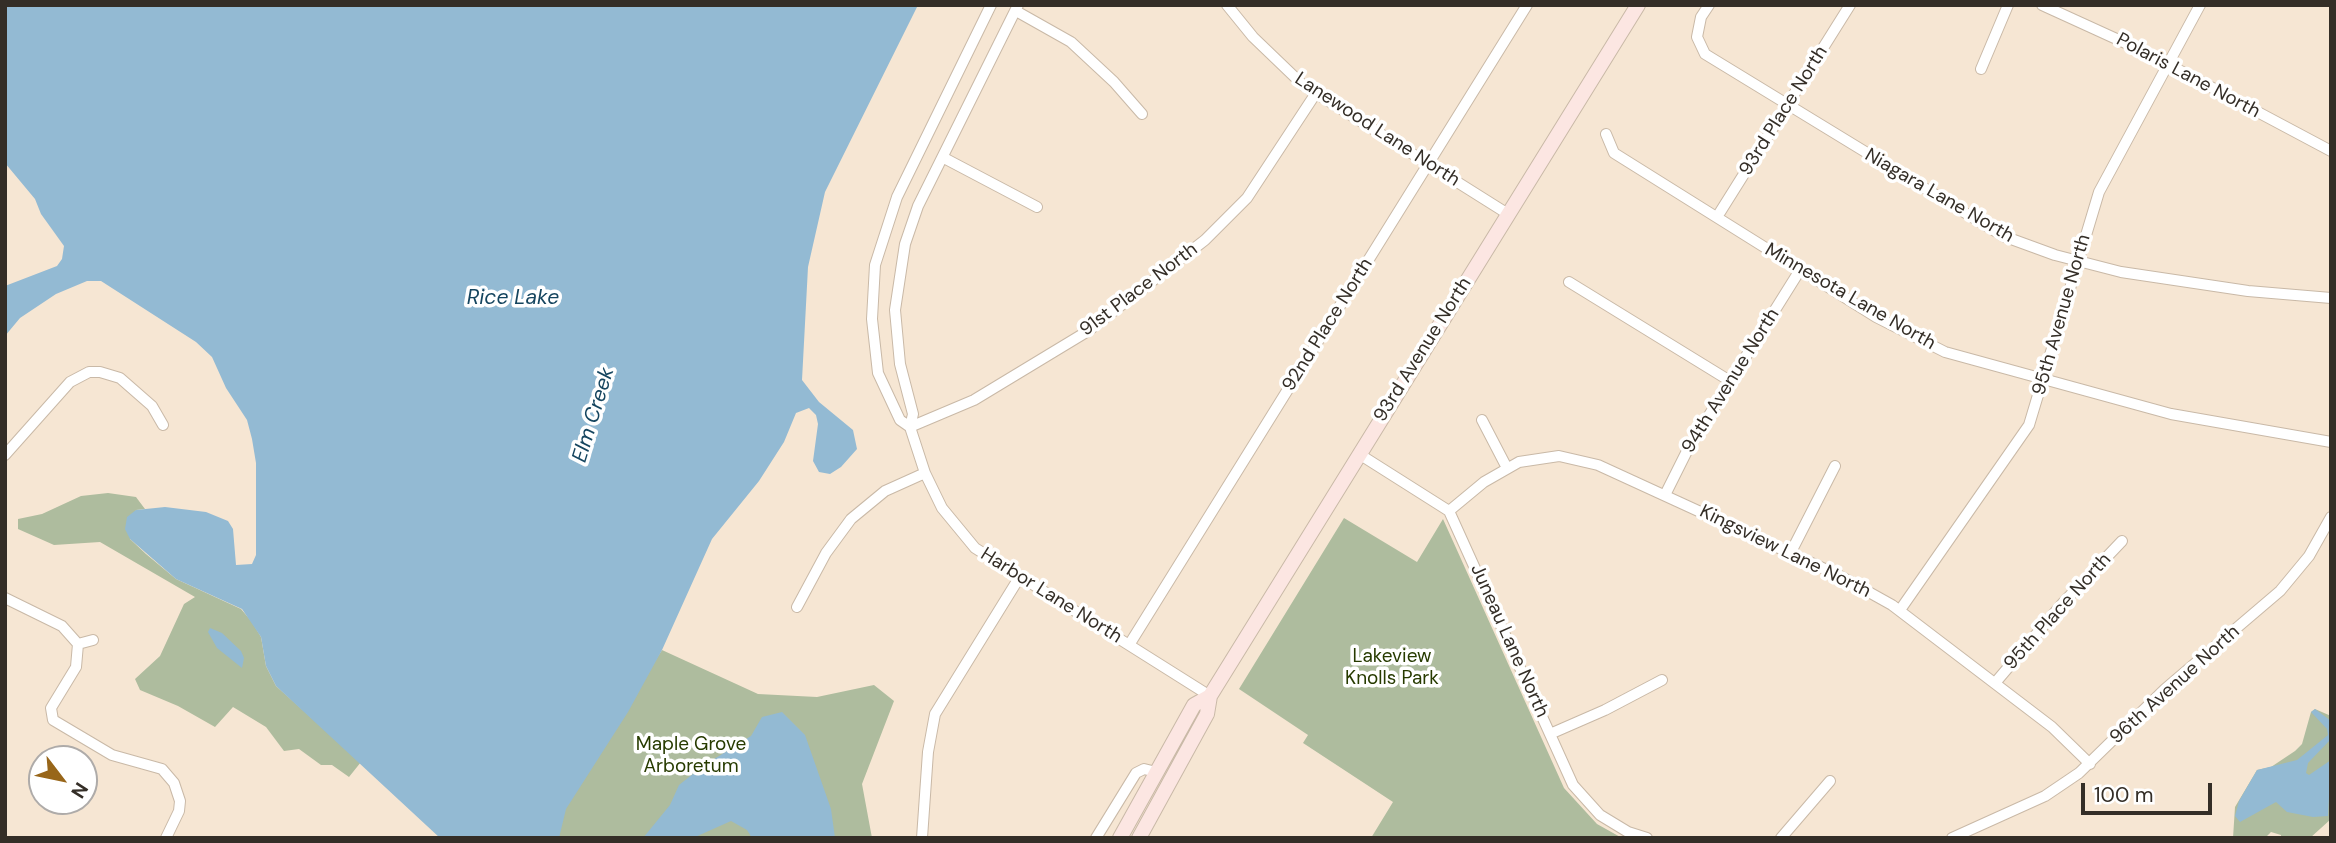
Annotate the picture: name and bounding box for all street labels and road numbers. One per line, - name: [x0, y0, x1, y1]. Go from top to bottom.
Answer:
- street label: Polaris Lane North: [2112, 29, 2264, 123]
- street label: 93rd Place North: [1735, 42, 1833, 180]
- street label: Lanewood Lane North: [1290, 68, 1464, 192]
- street label: Niagara Lane North: [1860, 144, 2018, 248]
- street label: 95th Avenue North: [2028, 232, 2096, 398]
- street label: 91st Place North: [1076, 238, 1202, 342]
- street label: Minnesota Lane North: [1761, 239, 1939, 355]
- street label: 92nd Place North: [1278, 254, 1378, 396]
- street label: 93rd Avenue North: [1369, 274, 1477, 426]
- street label: 94th Avenue North: [1677, 304, 1785, 458]
- street label: Kingsview Lane North: [1696, 501, 1874, 603]
- street label: Harbor Lane North: [976, 543, 1126, 649]
- street label: 95th Place North: [2000, 549, 2116, 675]
- street label: Juneau Lane North: [1465, 561, 1553, 721]
- street label: 96th Avenue North: [2105, 621, 2245, 749]

